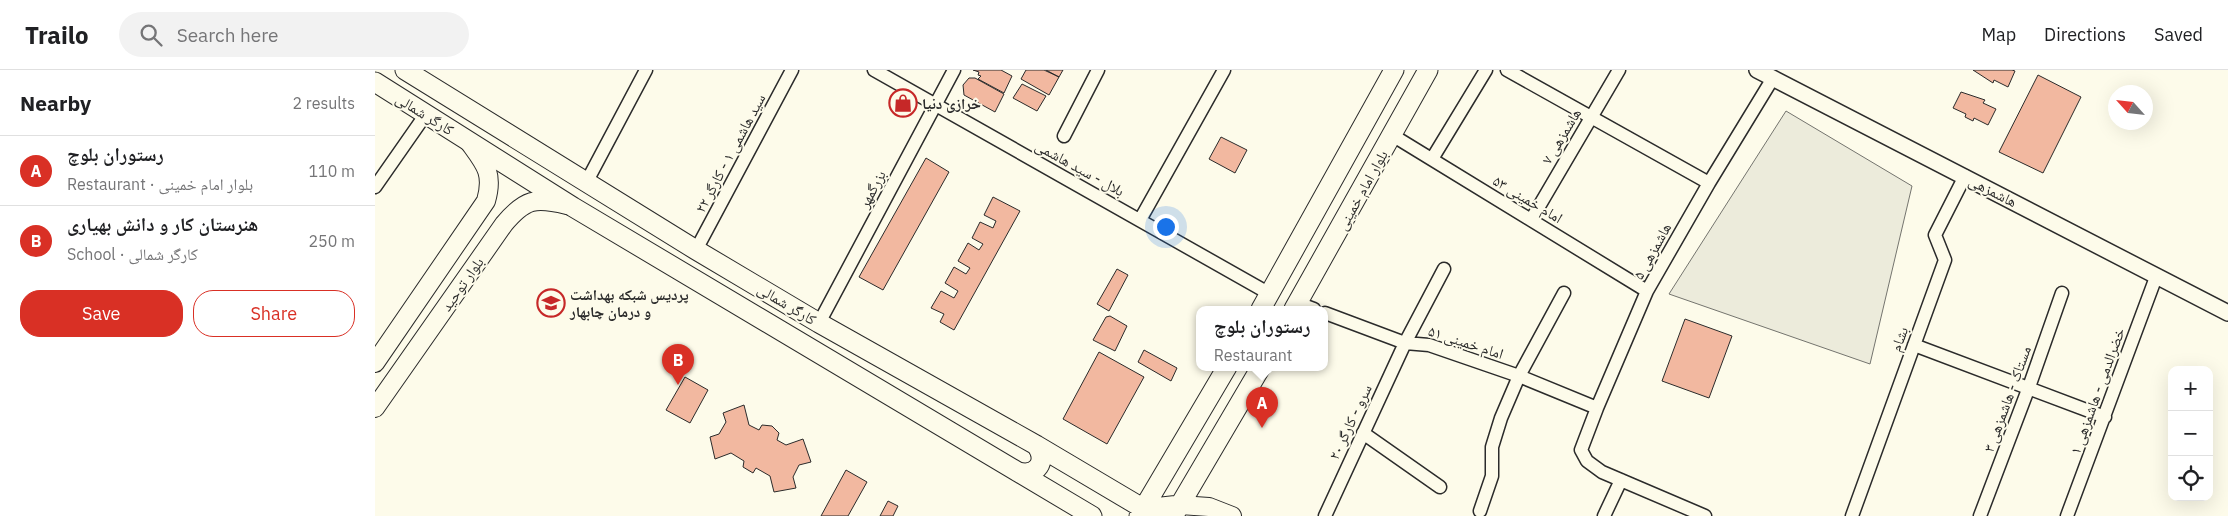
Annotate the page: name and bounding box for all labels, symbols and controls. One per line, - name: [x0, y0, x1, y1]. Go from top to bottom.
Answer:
- search box: [119, 12, 469, 57]
- text: Trailo: [25, 19, 89, 51]
- icon: search: [137, 21, 165, 49]
- text: Search here: [177, 23, 278, 47]
- text: Map: [1981, 23, 2016, 46]
- text: Directions: [2044, 23, 2126, 46]
- text: Saved: [2154, 23, 2203, 46]
- north arrow: [2108, 85, 2153, 130]
- shop icon: خرازی دنیا: [888, 88, 918, 118]
- text: Nearby: [20, 89, 91, 117]
- street label: کارگر شمالی: [392, 89, 458, 140]
- street label: سید هاشمی ۱ - کارگر ۲۲: [691, 90, 770, 216]
- text: 2 results: [292, 93, 355, 113]
- place label: خرازی دنیا: [922, 94, 981, 113]
- street label: هاشمزهی ۷: [1537, 105, 1586, 168]
- street label: بلال - سید هاشمی: [1032, 136, 1128, 201]
- text: رستوران بلوچ: [67, 142, 164, 166]
- street label: بلوار امام خمینی: [1332, 147, 1393, 234]
- text: A: [31, 161, 41, 181]
- text: 110 m: [308, 161, 355, 181]
- street label: بزرگمهر: [854, 167, 890, 212]
- street label: امام خمینی ۵۳: [1489, 171, 1566, 228]
- street label: هاشمزهی: [1965, 171, 2020, 212]
- text: Restaurant · بلوار امام خمینی: [67, 174, 253, 194]
- text: هنرستان کار و دانش بهیاری: [67, 212, 258, 236]
- your location: [1153, 214, 1179, 240]
- street label: هاشمزهی ۵: [1629, 219, 1676, 283]
- text: B: [31, 231, 41, 251]
- text: 250 m: [308, 231, 355, 251]
- text: School · کارگر شمالی: [67, 244, 198, 264]
- street label: بلوار توحید: [436, 253, 488, 315]
- street label: کارگر شمالی: [754, 279, 820, 330]
- place label: پردیس شبکه بهداشت و درمان چابهار: [569, 285, 689, 321]
- school or university icon: پردیس شبکه بهداشت و درمان چابهار: [536, 288, 566, 318]
- button: Save: [20, 290, 183, 337]
- button: Share: [193, 290, 355, 337]
- popup: [1196, 306, 1328, 371]
- text: رستوران بلوچ: [1214, 314, 1310, 338]
- street label: امام خمینی ۵۱: [1426, 321, 1506, 364]
- street label: بشام: [1886, 324, 1913, 354]
- street label: خضرالدمی - هاشمزهی ۱: [2065, 325, 2130, 457]
- street label: مستاک - هاشمزهی ۳: [1979, 343, 2036, 455]
- pin: B: [662, 344, 694, 385]
- text: Restaurant: [1214, 345, 1292, 365]
- map controls: [2168, 366, 2213, 501]
- button: +: [2168, 366, 2213, 411]
- street label: سرو - کارگر ۲۰: [1324, 381, 1376, 463]
- pin: A: [1246, 387, 1278, 428]
- button: −: [2168, 411, 2213, 456]
- button: locate: [2168, 456, 2213, 501]

